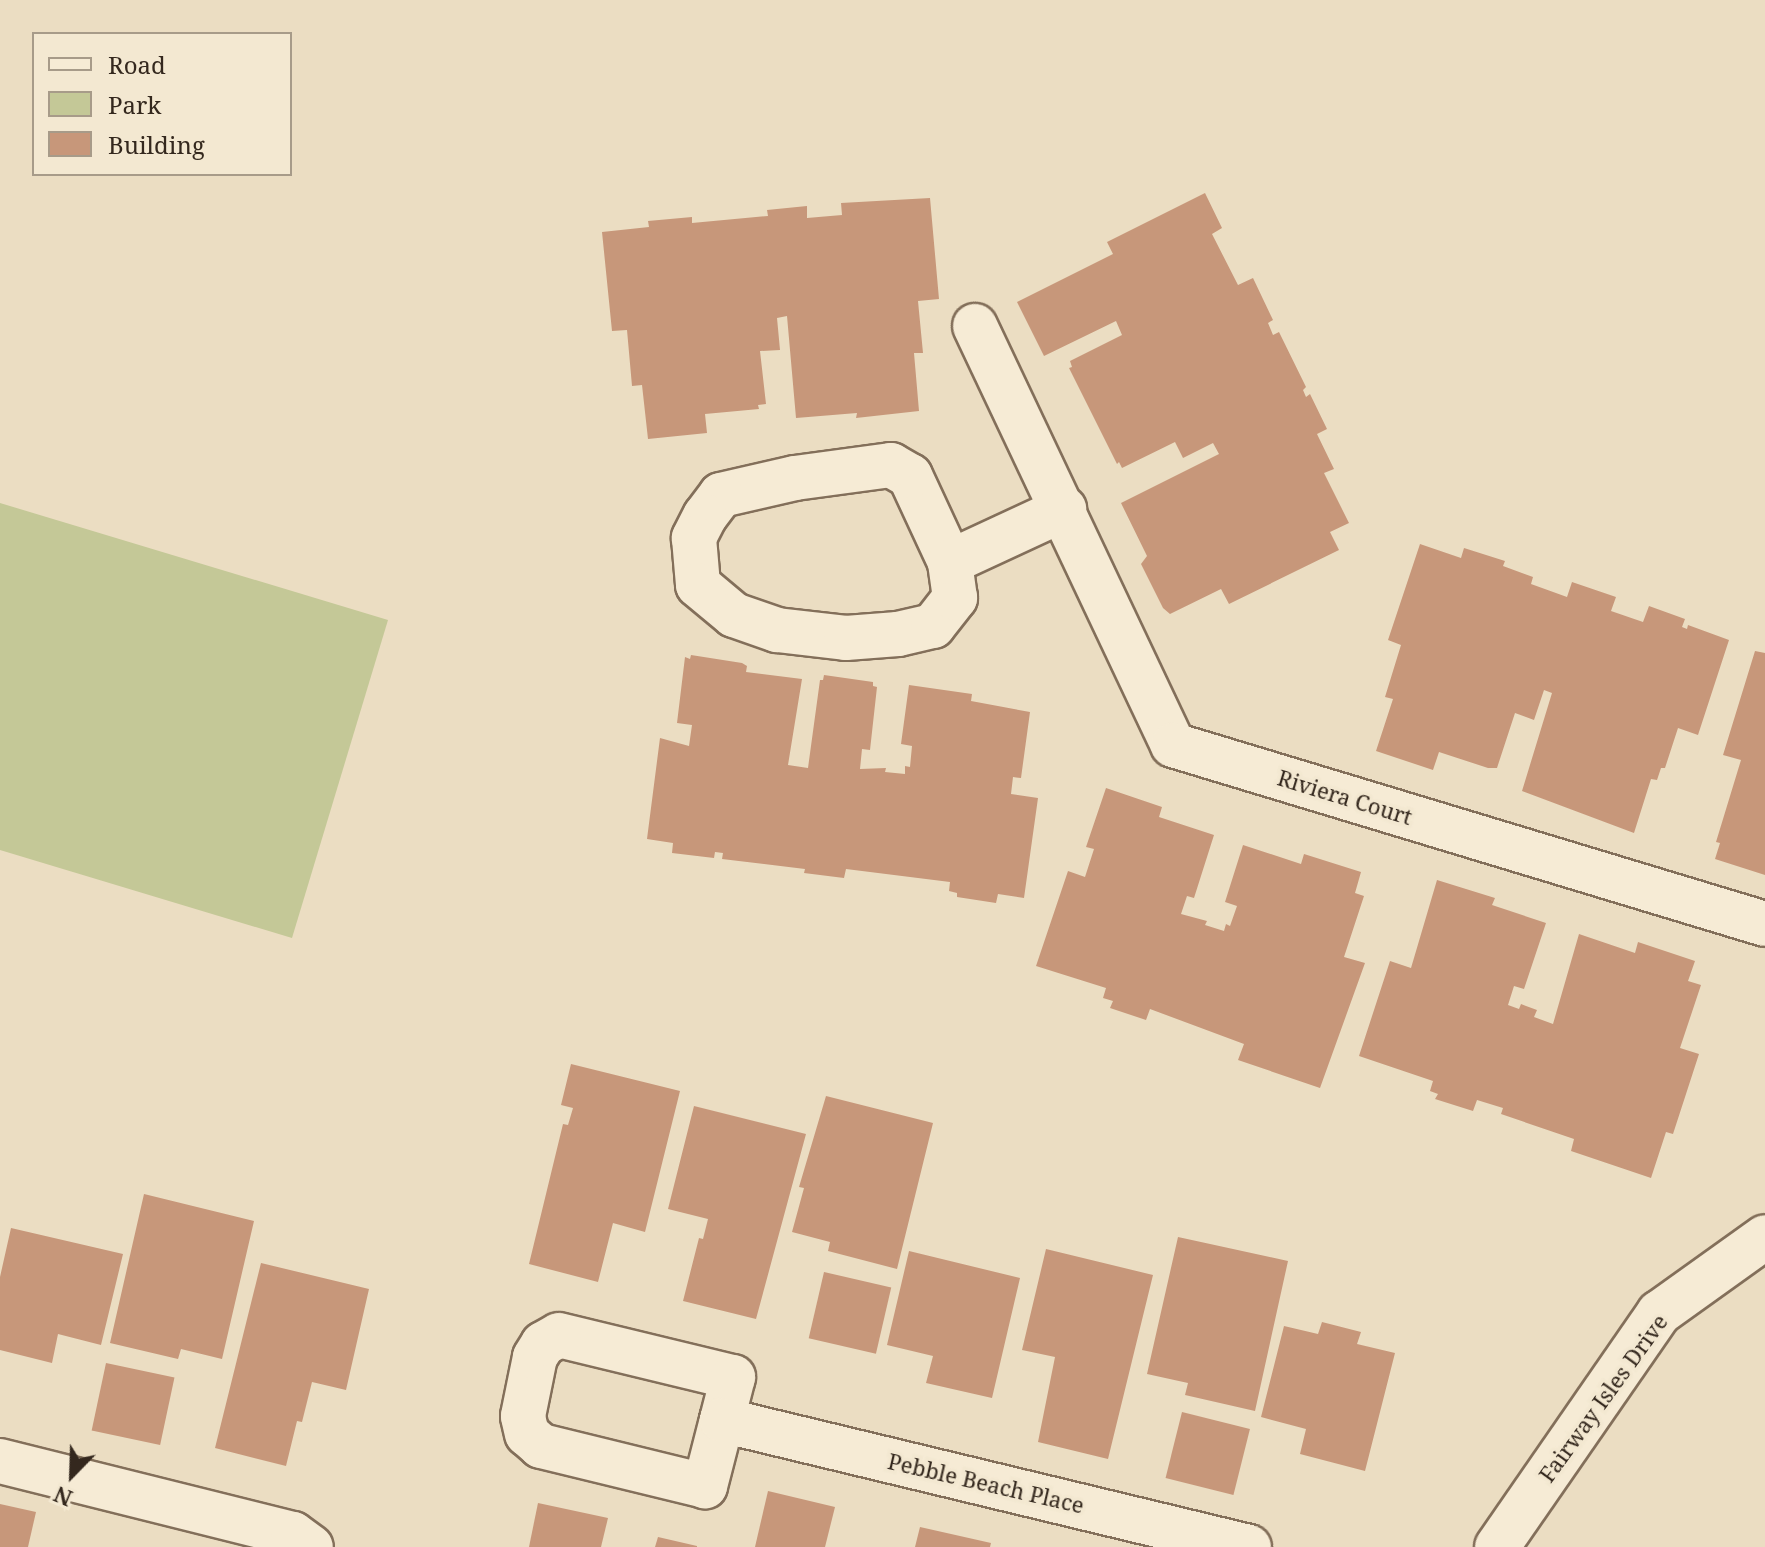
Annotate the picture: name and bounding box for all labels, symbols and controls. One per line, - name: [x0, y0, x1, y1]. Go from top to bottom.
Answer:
- legend: [32, 32, 292, 176]
- text: Road: [108, 48, 166, 81]
- text: Park: [108, 88, 161, 121]
- text: Building: [108, 128, 205, 161]
- street label: Riviera Court: [1275, 764, 1415, 830]
- street label: Fairway Isles Drive: [1533, 1309, 1673, 1487]
- north arrow: [32, 1435, 112, 1515]
- street label: Pebble Beach Place: [885, 1448, 1087, 1518]
- text: N: [49, 1480, 76, 1514]

